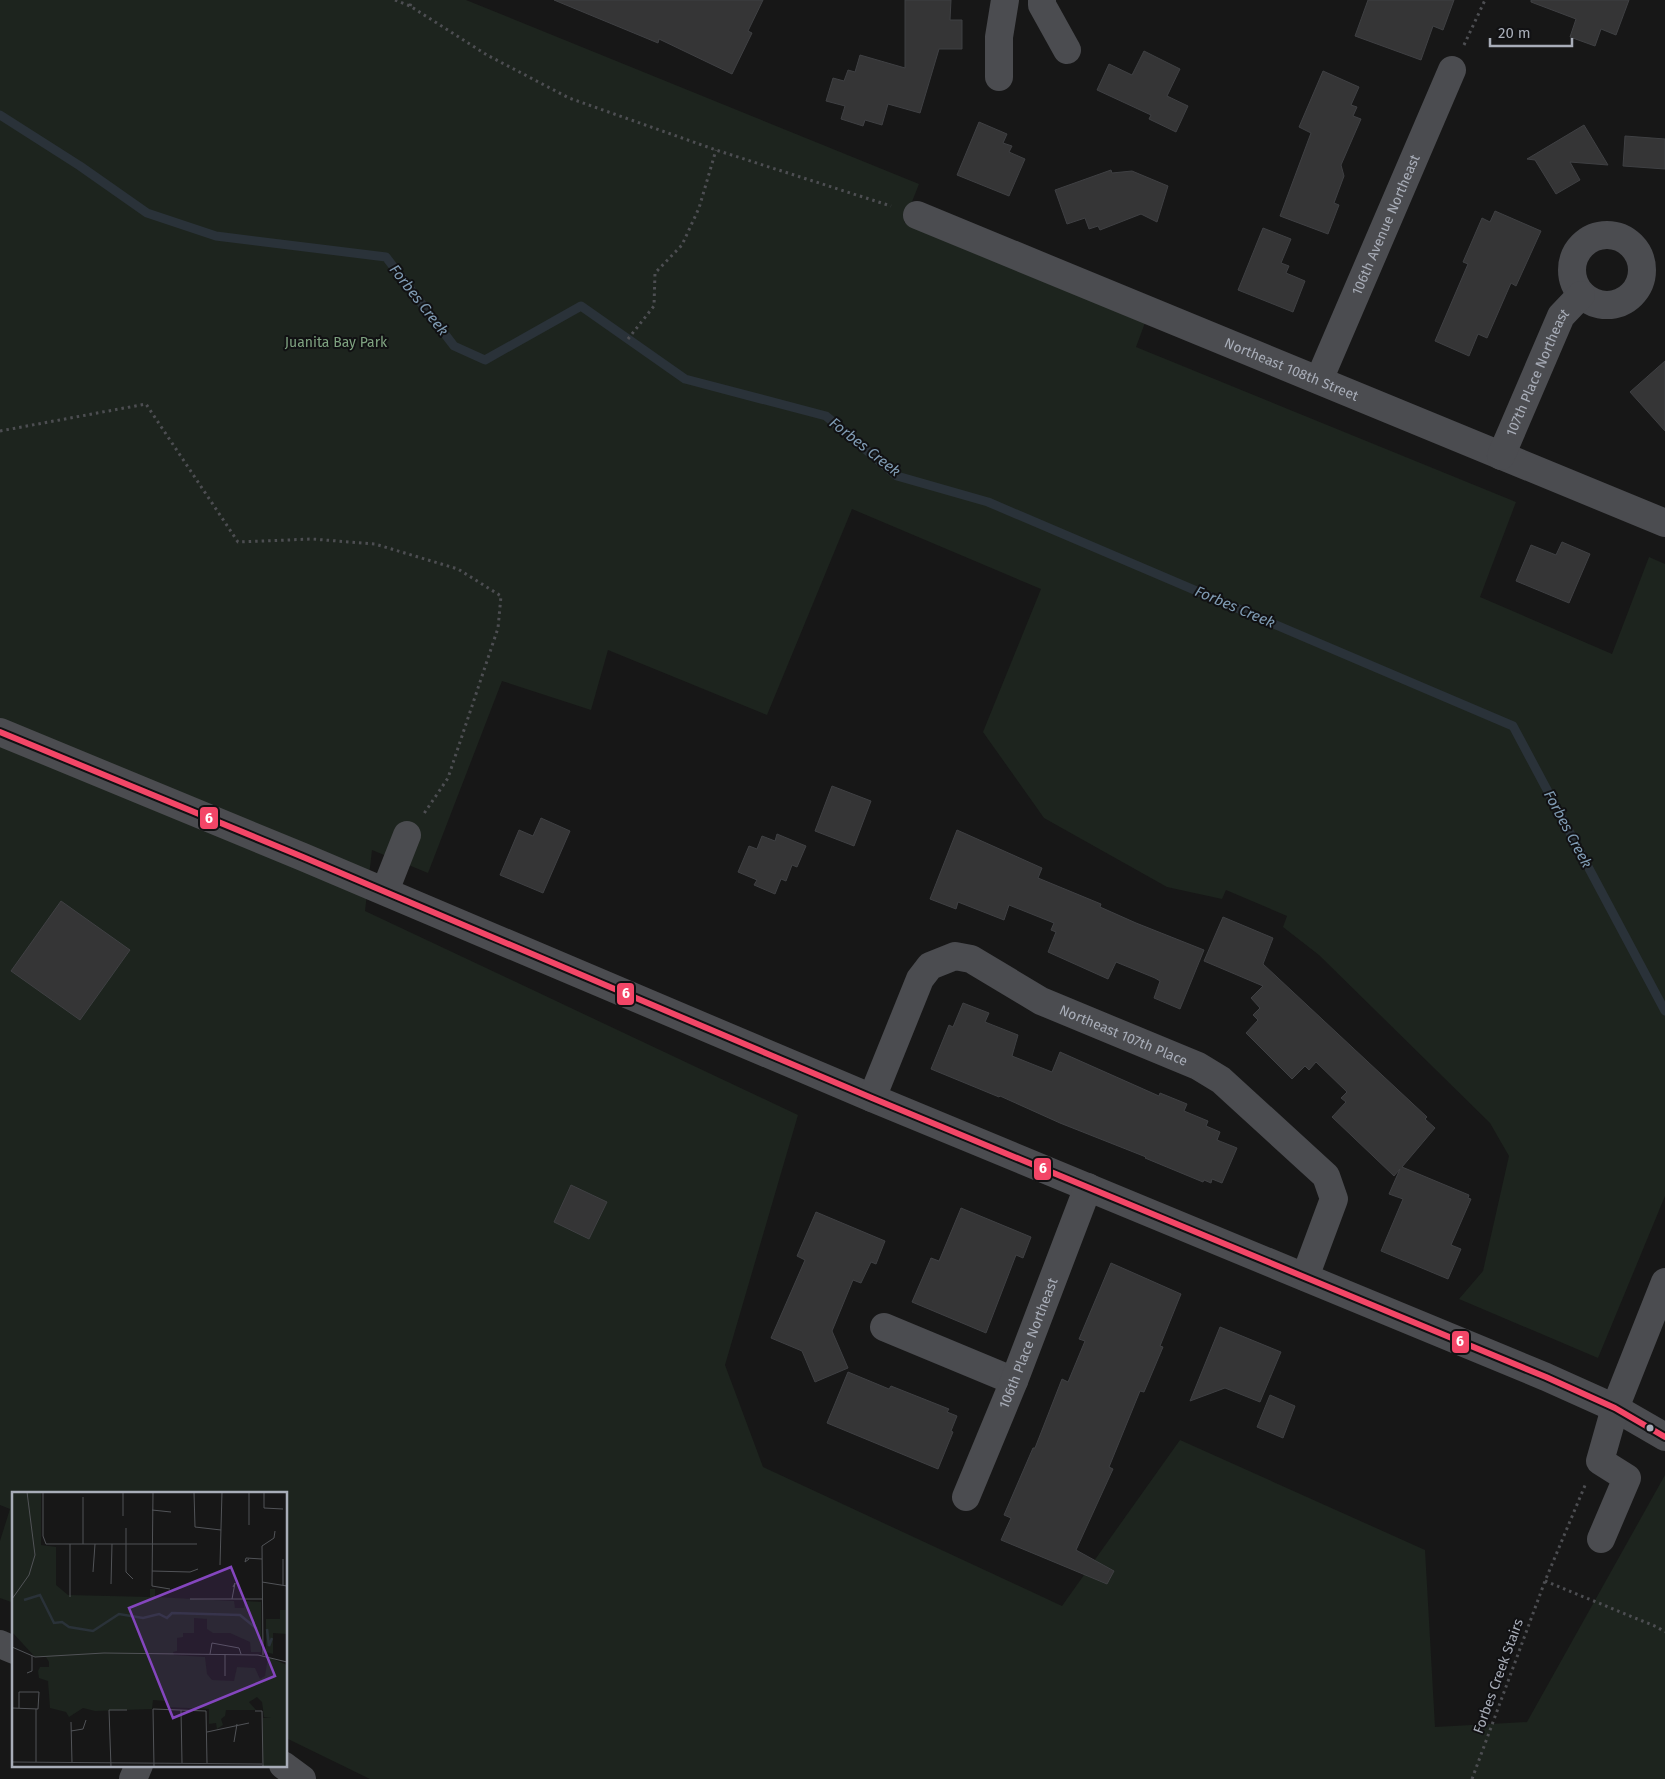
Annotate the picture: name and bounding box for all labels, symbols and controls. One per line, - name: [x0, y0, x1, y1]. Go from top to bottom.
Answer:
- scale bar: [1490, 15, 1572, 47]
- text: 20 m: [1498, 24, 1531, 42]
- street label: 106th Avenue Northeast: [1348, 151, 1424, 298]
- water label: Forbes Creek: [386, 261, 452, 339]
- street label: 107th Place Northeast: [1502, 304, 1573, 439]
- park label: Juanita Bay Park: [285, 334, 388, 351]
- street label: Northeast 108th Street: [1222, 335, 1362, 405]
- water label: Forbes Creek: [826, 414, 904, 480]
- water label: Forbes Creek: [1192, 582, 1278, 632]
- water label: Forbes Creek: [1540, 787, 1596, 871]
- line badge: 6: [199, 806, 219, 830]
- text: 6: [205, 810, 213, 827]
- line badge: 6: [616, 982, 635, 1006]
- text: 6: [622, 985, 630, 1002]
- street label: Northeast 107th Place: [1057, 1002, 1190, 1070]
- line badge: 6: [1033, 1157, 1052, 1181]
- text: 6: [1039, 1160, 1047, 1177]
- street label: 106th Place Northeast: [996, 1275, 1062, 1411]
- line badge: 6: [1451, 1330, 1470, 1354]
- text: 6: [1456, 1333, 1464, 1350]
- unlabelled marker: [1645, 1423, 1655, 1433]
- inset map: [12, 1492, 288, 1766]
- street label: Forbes Creek Stairs: [1470, 1616, 1527, 1736]

